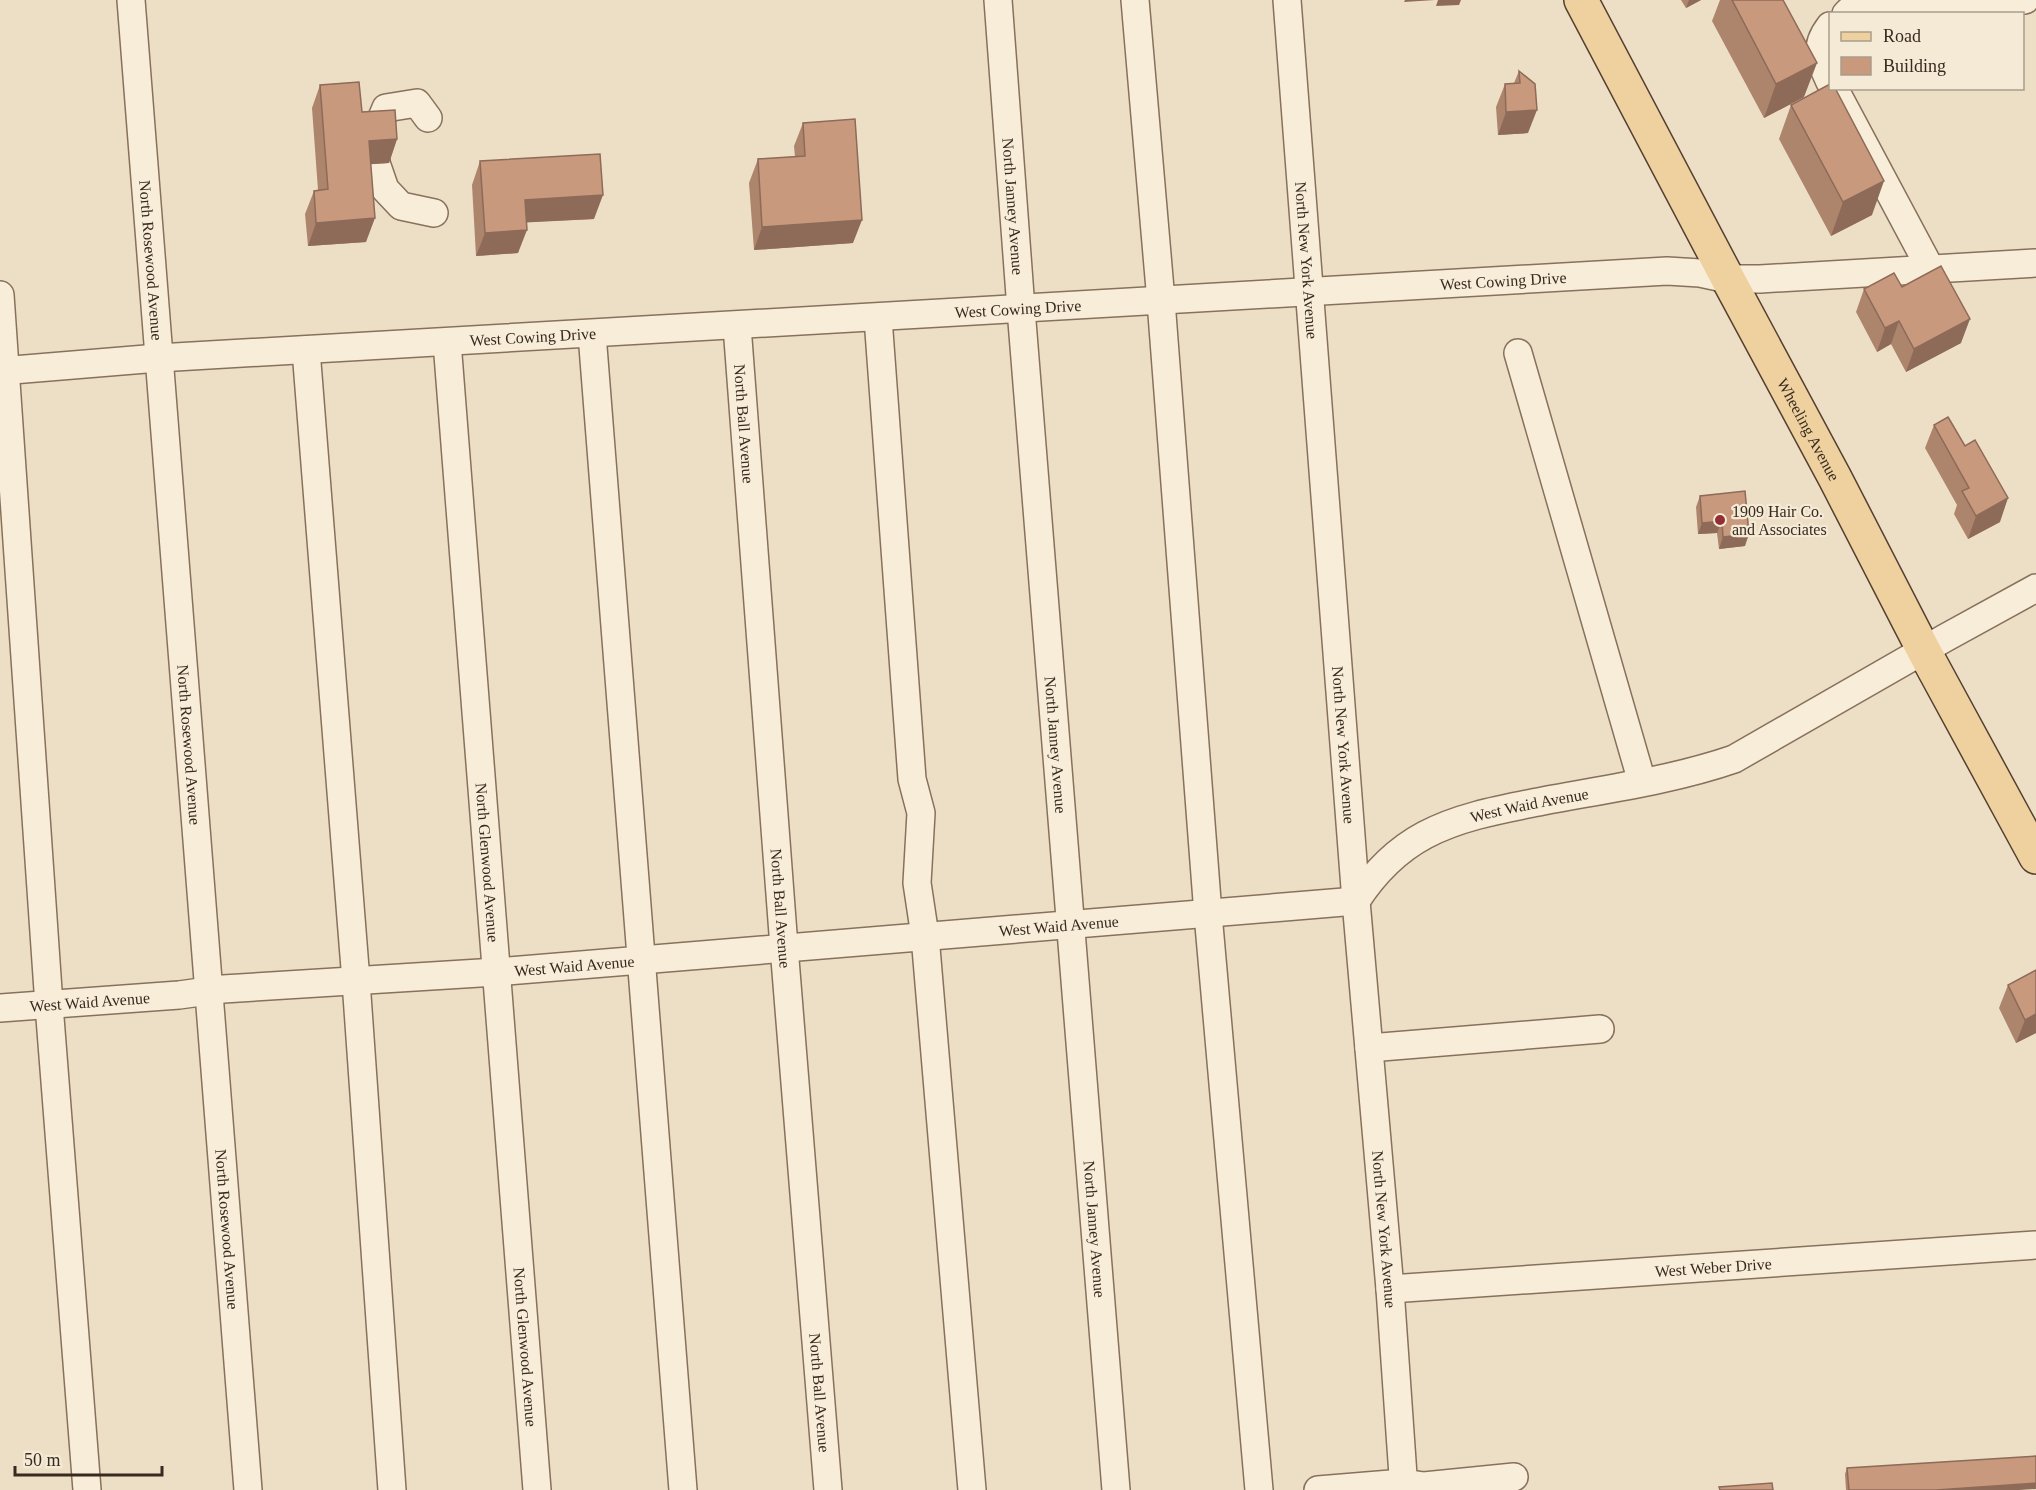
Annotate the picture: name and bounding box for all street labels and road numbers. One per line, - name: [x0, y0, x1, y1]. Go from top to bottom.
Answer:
- street label: North Janney Avenue: [1000, 137, 1027, 276]
- street label: North Rosewood Avenue: [137, 179, 166, 341]
- street label: North New York Avenue: [1292, 181, 1321, 340]
- street label: West Cowing Drive: [1439, 268, 1567, 293]
- street label: West Cowing Drive: [954, 296, 1082, 321]
- street label: West Cowing Drive: [469, 324, 597, 349]
- street label: North Ball Avenue: [731, 363, 757, 484]
- street label: Wheeling Avenue: [1774, 375, 1843, 484]
- street label: North Rosewood Avenue: [175, 664, 204, 825]
- street label: North New York Avenue: [1330, 665, 1359, 824]
- street label: North Janney Avenue: [1042, 676, 1070, 814]
- street label: North Glenwood Avenue: [473, 782, 503, 943]
- street label: West Waid Avenue: [1468, 784, 1590, 825]
- street label: North Ball Avenue: [768, 848, 794, 969]
- street label: West Waid Avenue: [998, 912, 1119, 939]
- street label: West Waid Avenue: [514, 952, 635, 979]
- street label: West Waid Avenue: [29, 989, 150, 1014]
- street label: North Rosewood Avenue: [213, 1148, 242, 1310]
- street label: North New York Avenue: [1369, 1150, 1400, 1308]
- street label: North Janney Avenue: [1081, 1160, 1109, 1298]
- street label: West Weber Drive: [1654, 1255, 1772, 1279]
- street label: North Glenwood Avenue: [511, 1267, 540, 1427]
- street label: North Ball Avenue: [807, 1332, 833, 1453]

